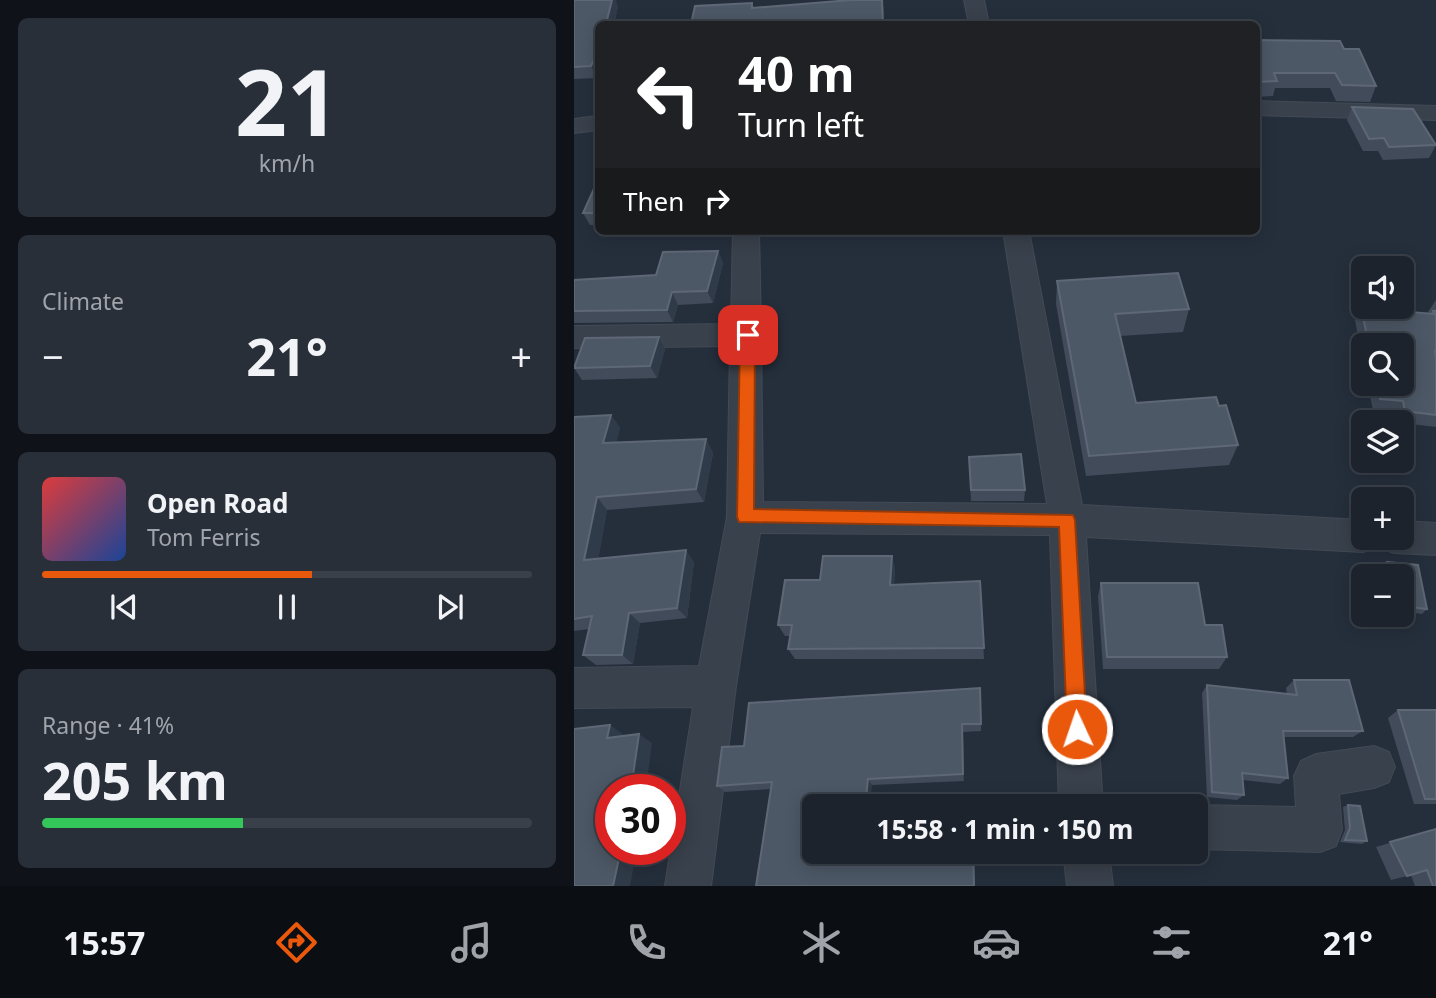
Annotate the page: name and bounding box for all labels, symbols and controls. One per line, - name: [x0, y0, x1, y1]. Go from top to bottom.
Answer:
- text: 21: [235, 39, 339, 163]
- text: 40 m: [738, 40, 855, 106]
- icon: left: [623, 49, 714, 140]
- text: Turn left: [738, 103, 864, 146]
- text: km/h: [259, 147, 315, 179]
- icon: right: [698, 182, 736, 220]
- text: Then: [623, 183, 684, 219]
- map controls: [1351, 256, 1414, 627]
- button: sound: [1351, 256, 1414, 319]
- text: Climate: [42, 285, 124, 317]
- pin: [718, 305, 778, 365]
- icon: arrive: [729, 316, 767, 354]
- text: 21°: [246, 320, 328, 391]
- text: −: [42, 330, 64, 382]
- text: +: [510, 330, 532, 382]
- button: search: [1351, 333, 1414, 396]
- button: layers: [1351, 410, 1414, 473]
- text: Open Road: [147, 485, 289, 521]
- button: +: [1351, 487, 1414, 550]
- text: Tom Ferris: [147, 521, 260, 553]
- button: −: [1351, 564, 1414, 627]
- icon: previous: [105, 588, 143, 626]
- icon: pause: [268, 588, 306, 626]
- icon: next: [431, 588, 469, 626]
- position arrow: [1040, 692, 1114, 766]
- text: Range · 41%: [42, 709, 174, 741]
- text: 205 km: [42, 744, 228, 815]
- speed limit sign: 30: [595, 774, 686, 865]
- text: 15:58 · 1 min · 150 m: [877, 811, 1133, 847]
- icon: directions: [272, 918, 321, 967]
- icon: music: [447, 918, 496, 967]
- icon: phone: [622, 918, 671, 967]
- icon: climate: [797, 918, 846, 967]
- icon: car: [972, 918, 1021, 967]
- icon: filters: [1147, 918, 1196, 967]
- text: 15:57: [63, 921, 145, 964]
- text: 21°: [1323, 921, 1373, 964]

